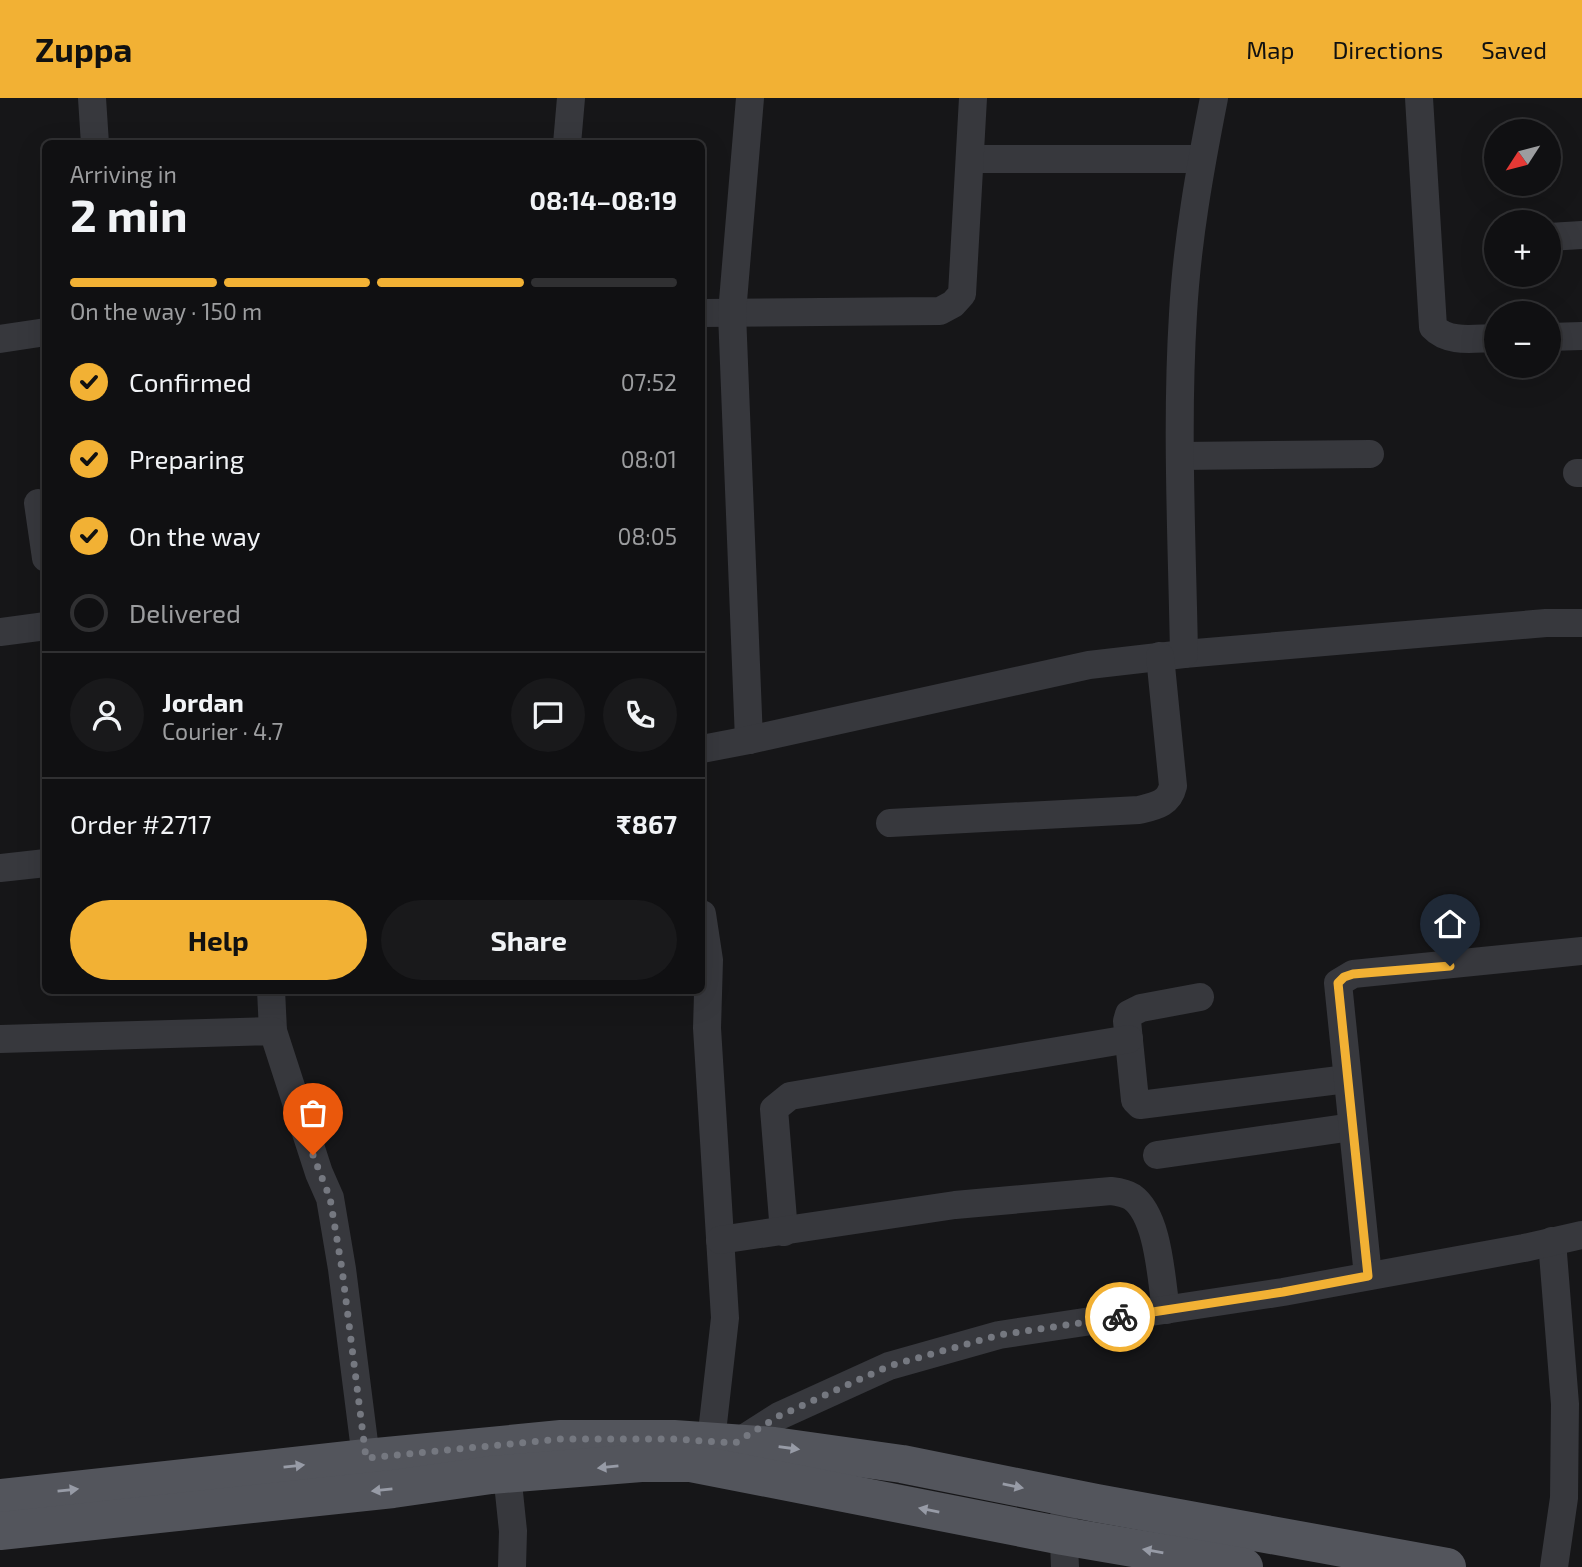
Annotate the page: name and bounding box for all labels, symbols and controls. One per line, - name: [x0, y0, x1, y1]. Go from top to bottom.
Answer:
- text: Zuppa: [35, 29, 132, 69]
- text: Map: [1246, 35, 1294, 64]
- text: Directions: [1332, 35, 1443, 64]
- text: Saved: [1481, 35, 1547, 64]
- north arrow: [1484, 119, 1561, 196]
- map controls: [1484, 119, 1561, 378]
- text: Arriving in: [70, 160, 177, 188]
- text: 08:14–08:19: [530, 184, 677, 215]
- text: 2 min: [70, 186, 188, 241]
- button: +: [1484, 210, 1561, 287]
- text: On the way · 150 m: [70, 297, 262, 325]
- button: −: [1484, 301, 1561, 378]
- icon: check: [70, 363, 108, 401]
- text: Confirmed: [129, 366, 252, 397]
- text: 07:52: [621, 368, 677, 396]
- icon: check: [70, 440, 108, 478]
- text: Preparing: [129, 443, 244, 474]
- text: 08:01: [621, 445, 677, 473]
- icon: check: [70, 517, 108, 555]
- text: On the way: [129, 520, 260, 551]
- text: 08:05: [618, 522, 677, 550]
- text: Delivered: [129, 597, 241, 628]
- button: person: [70, 678, 144, 752]
- button: chat: [511, 678, 585, 752]
- button: phone: [603, 678, 677, 752]
- text: Jordan: [162, 686, 244, 717]
- text: Courier · 4.7: [162, 717, 283, 745]
- text: Order #2717: [70, 808, 211, 839]
- text: ₹867: [616, 808, 677, 839]
- pin: [1420, 894, 1480, 966]
- button: Help: [70, 900, 367, 980]
- button: Share: [381, 900, 677, 980]
- icon: home: [1431, 905, 1469, 943]
- pin: [283, 1083, 343, 1155]
- icon: bag: [294, 1094, 332, 1132]
- courier: [1085, 1282, 1155, 1352]
- icon: bike: [1101, 1298, 1139, 1336]
- one-way arrow: [778, 1443, 800, 1454]
- one-way arrow: [283, 1460, 305, 1471]
- one-way arrow: [597, 1461, 619, 1472]
- one-way arrow: [1002, 1481, 1024, 1492]
- one-way arrow: [57, 1485, 79, 1496]
- one-way arrow: [371, 1485, 393, 1496]
- one-way arrow: [918, 1504, 940, 1515]
- one-way arrow: [1142, 1546, 1164, 1557]

